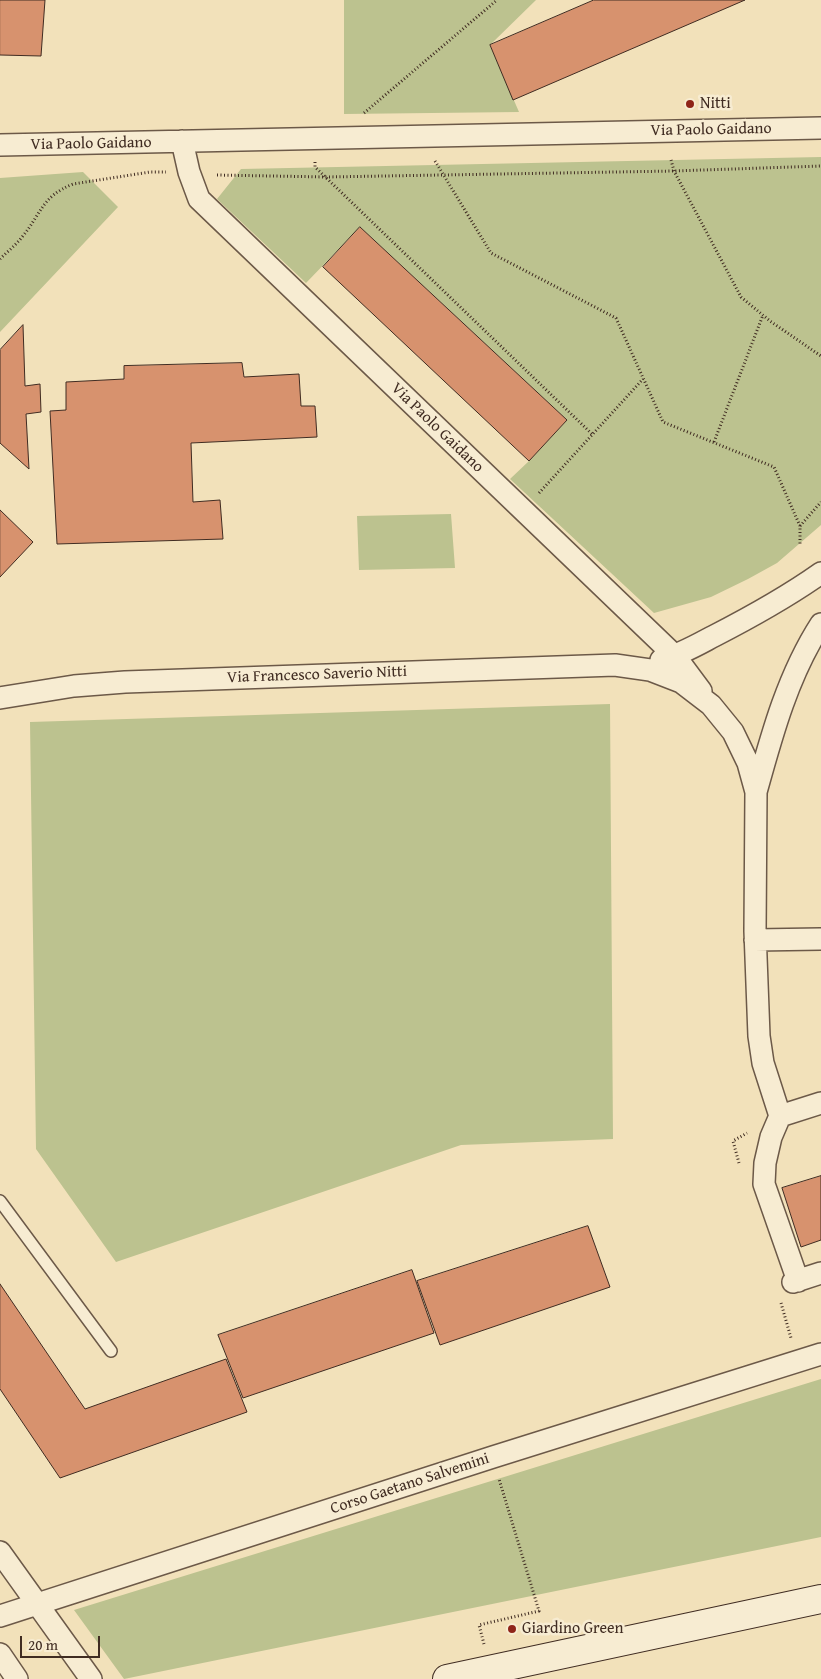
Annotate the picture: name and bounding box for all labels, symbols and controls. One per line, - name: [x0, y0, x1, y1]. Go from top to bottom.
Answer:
- place label: Nitti: [700, 94, 731, 114]
- marker: Nitti: [684, 98, 696, 110]
- street label: Via Paolo Gaidano: [650, 119, 772, 141]
- street label: Via Paolo Gaidano: [30, 133, 152, 155]
- street label: Via Paolo Gaidano: [387, 379, 487, 477]
- street label: Via Francesco Saverio Nitti: [227, 662, 407, 688]
- street label: Corso Gaetano Salvemini: [328, 1449, 492, 1519]
- place label: Giardino Green: [522, 1619, 623, 1639]
- marker: Giardino Green: [506, 1623, 518, 1635]
- scale bar: [22, 1626, 102, 1658]
- text: 20 m: [28, 1634, 58, 1655]

